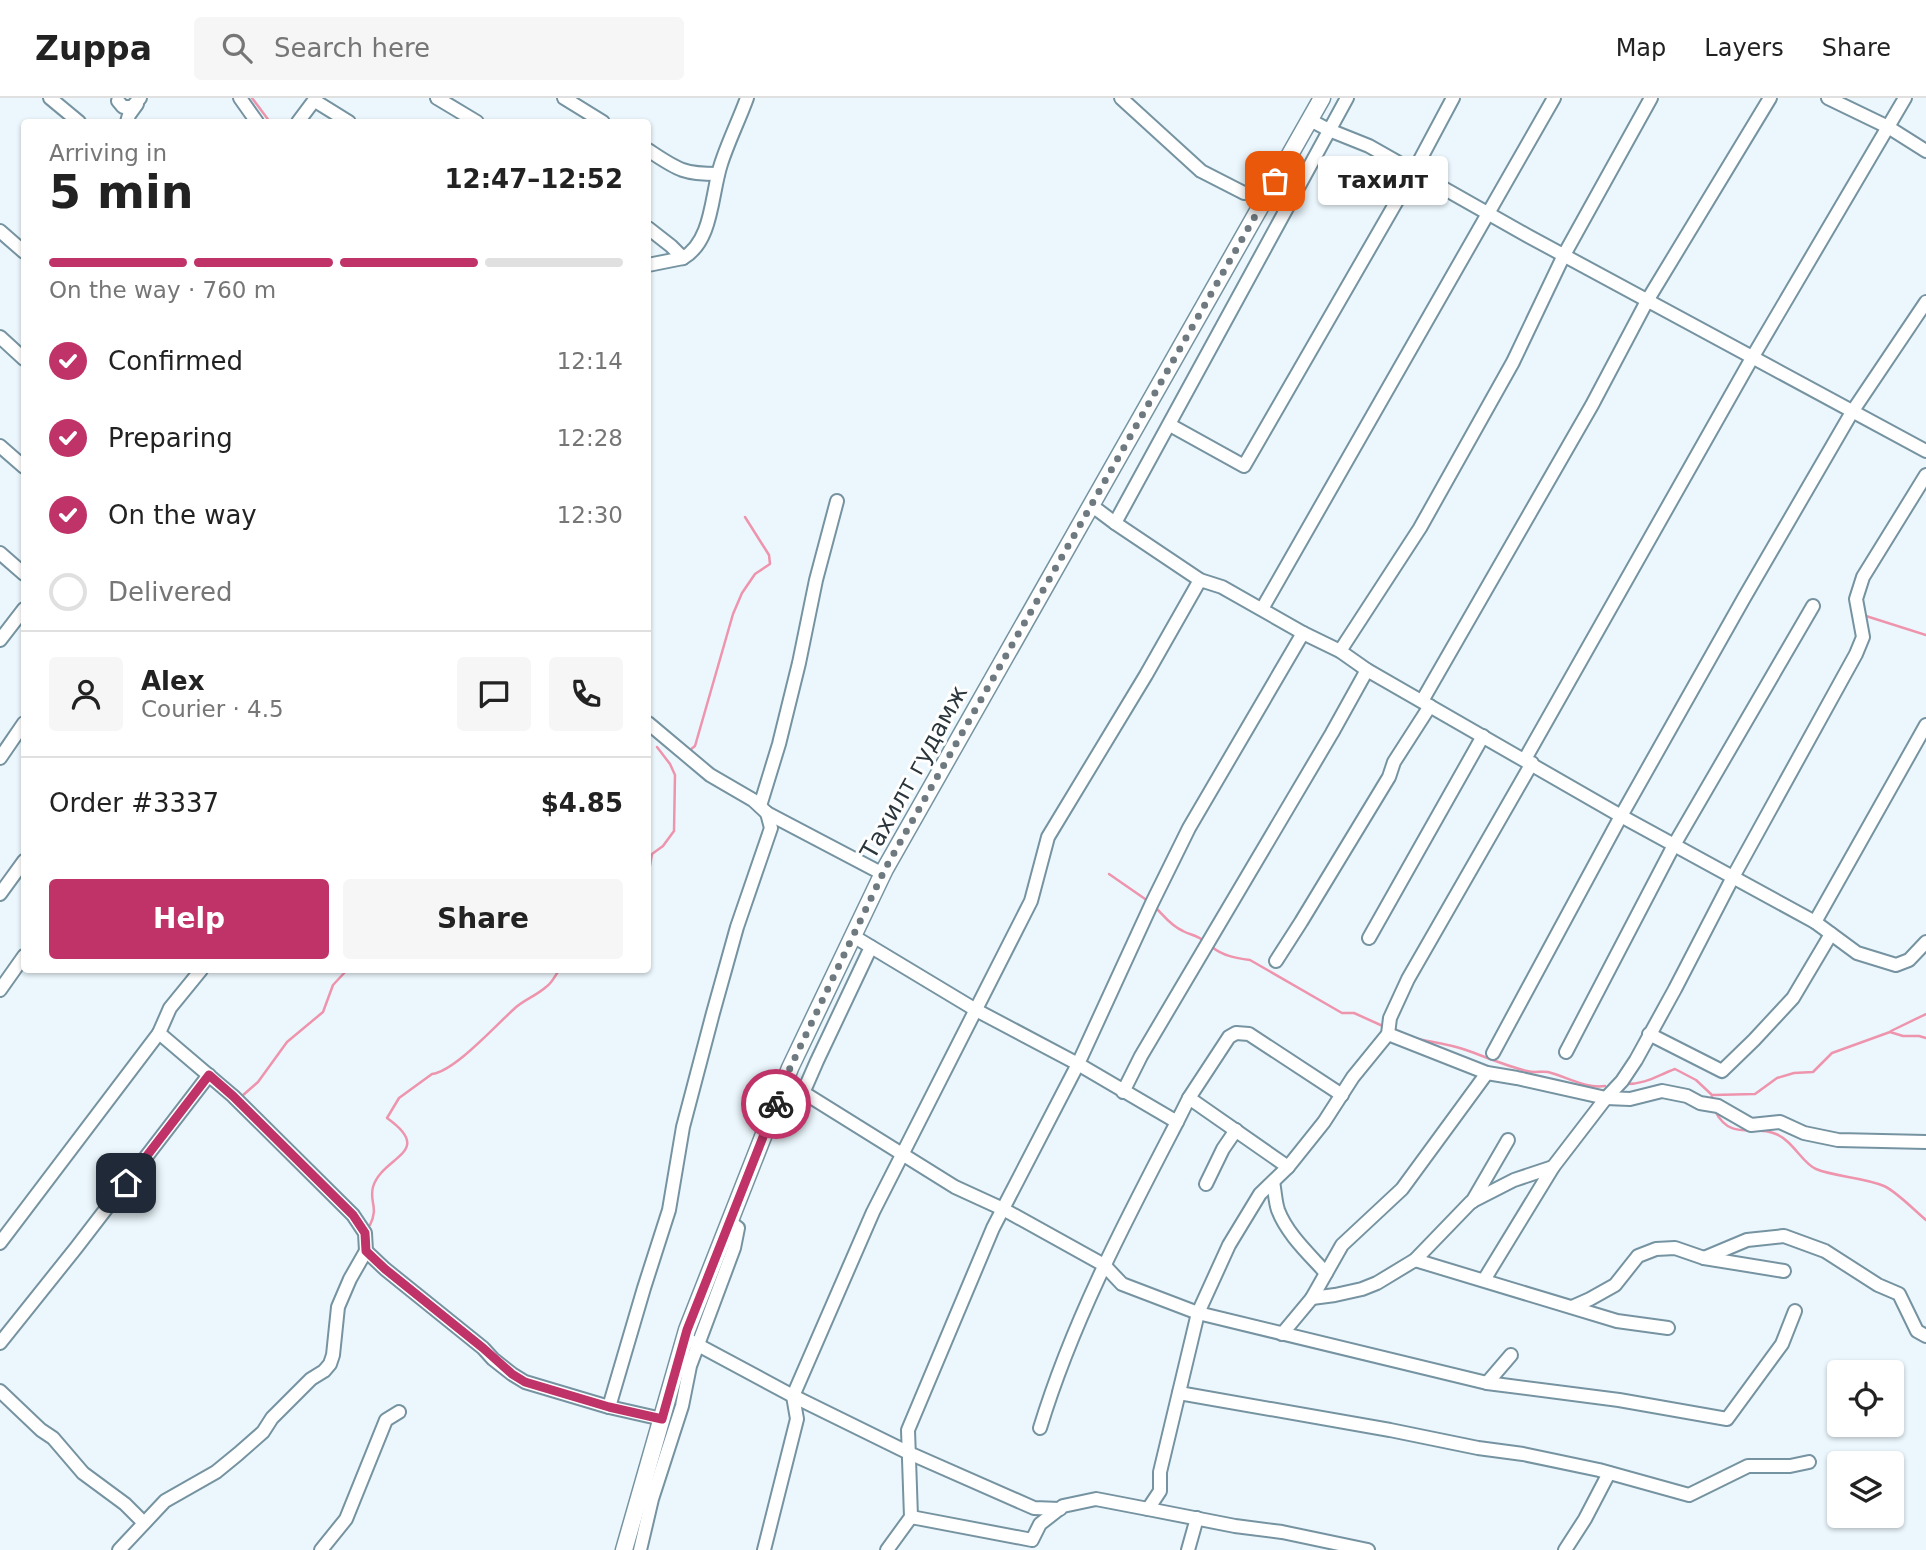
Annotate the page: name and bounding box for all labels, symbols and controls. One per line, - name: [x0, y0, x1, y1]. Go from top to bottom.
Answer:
- search box: [194, 17, 684, 80]
- text: Zuppa: [35, 29, 152, 68]
- icon: search: [218, 29, 256, 67]
- text: Search here: [274, 33, 430, 63]
- text: Map: [1616, 34, 1666, 62]
- text: Layers: [1704, 34, 1784, 62]
- text: Share: [1822, 34, 1891, 62]
- text: Arriving in: [49, 140, 167, 166]
- pin: [1245, 151, 1305, 211]
- callout: тахилт: [1317, 156, 1446, 206]
- icon: bag: [1256, 162, 1294, 200]
- text: 12:47–12:52: [444, 164, 623, 194]
- text: 5 min: [49, 165, 193, 219]
- text: тахилт: [1338, 167, 1428, 193]
- text: On the way · 760 m: [49, 277, 276, 303]
- icon: check: [49, 342, 87, 380]
- text: Confirmed: [108, 346, 243, 376]
- text: 12:14: [557, 348, 623, 374]
- icon: check: [49, 419, 87, 457]
- text: Preparing: [108, 423, 233, 453]
- text: 12:28: [557, 425, 623, 451]
- icon: check: [49, 496, 87, 534]
- text: On the way: [108, 500, 257, 530]
- text: 12:30: [557, 502, 623, 528]
- text: Delivered: [108, 577, 232, 607]
- button: person: [49, 657, 123, 731]
- button: chat: [457, 657, 531, 731]
- button: phone: [549, 657, 623, 731]
- text: Alex: [141, 666, 204, 696]
- street label: Тахилт гудамж: [854, 680, 973, 864]
- text: Courier · 4.5: [141, 696, 284, 722]
- text: Order #3337: [49, 788, 219, 818]
- text: $4.85: [541, 788, 623, 818]
- button: Help: [49, 879, 329, 959]
- button: Share: [343, 879, 623, 959]
- courier: [741, 1069, 811, 1139]
- icon: bike: [757, 1085, 795, 1123]
- pin: [96, 1153, 156, 1213]
- icon: home: [107, 1164, 145, 1202]
- map controls: [1827, 1360, 1904, 1528]
- button: locate: [1827, 1360, 1904, 1437]
- button: layers: [1827, 1451, 1904, 1528]

